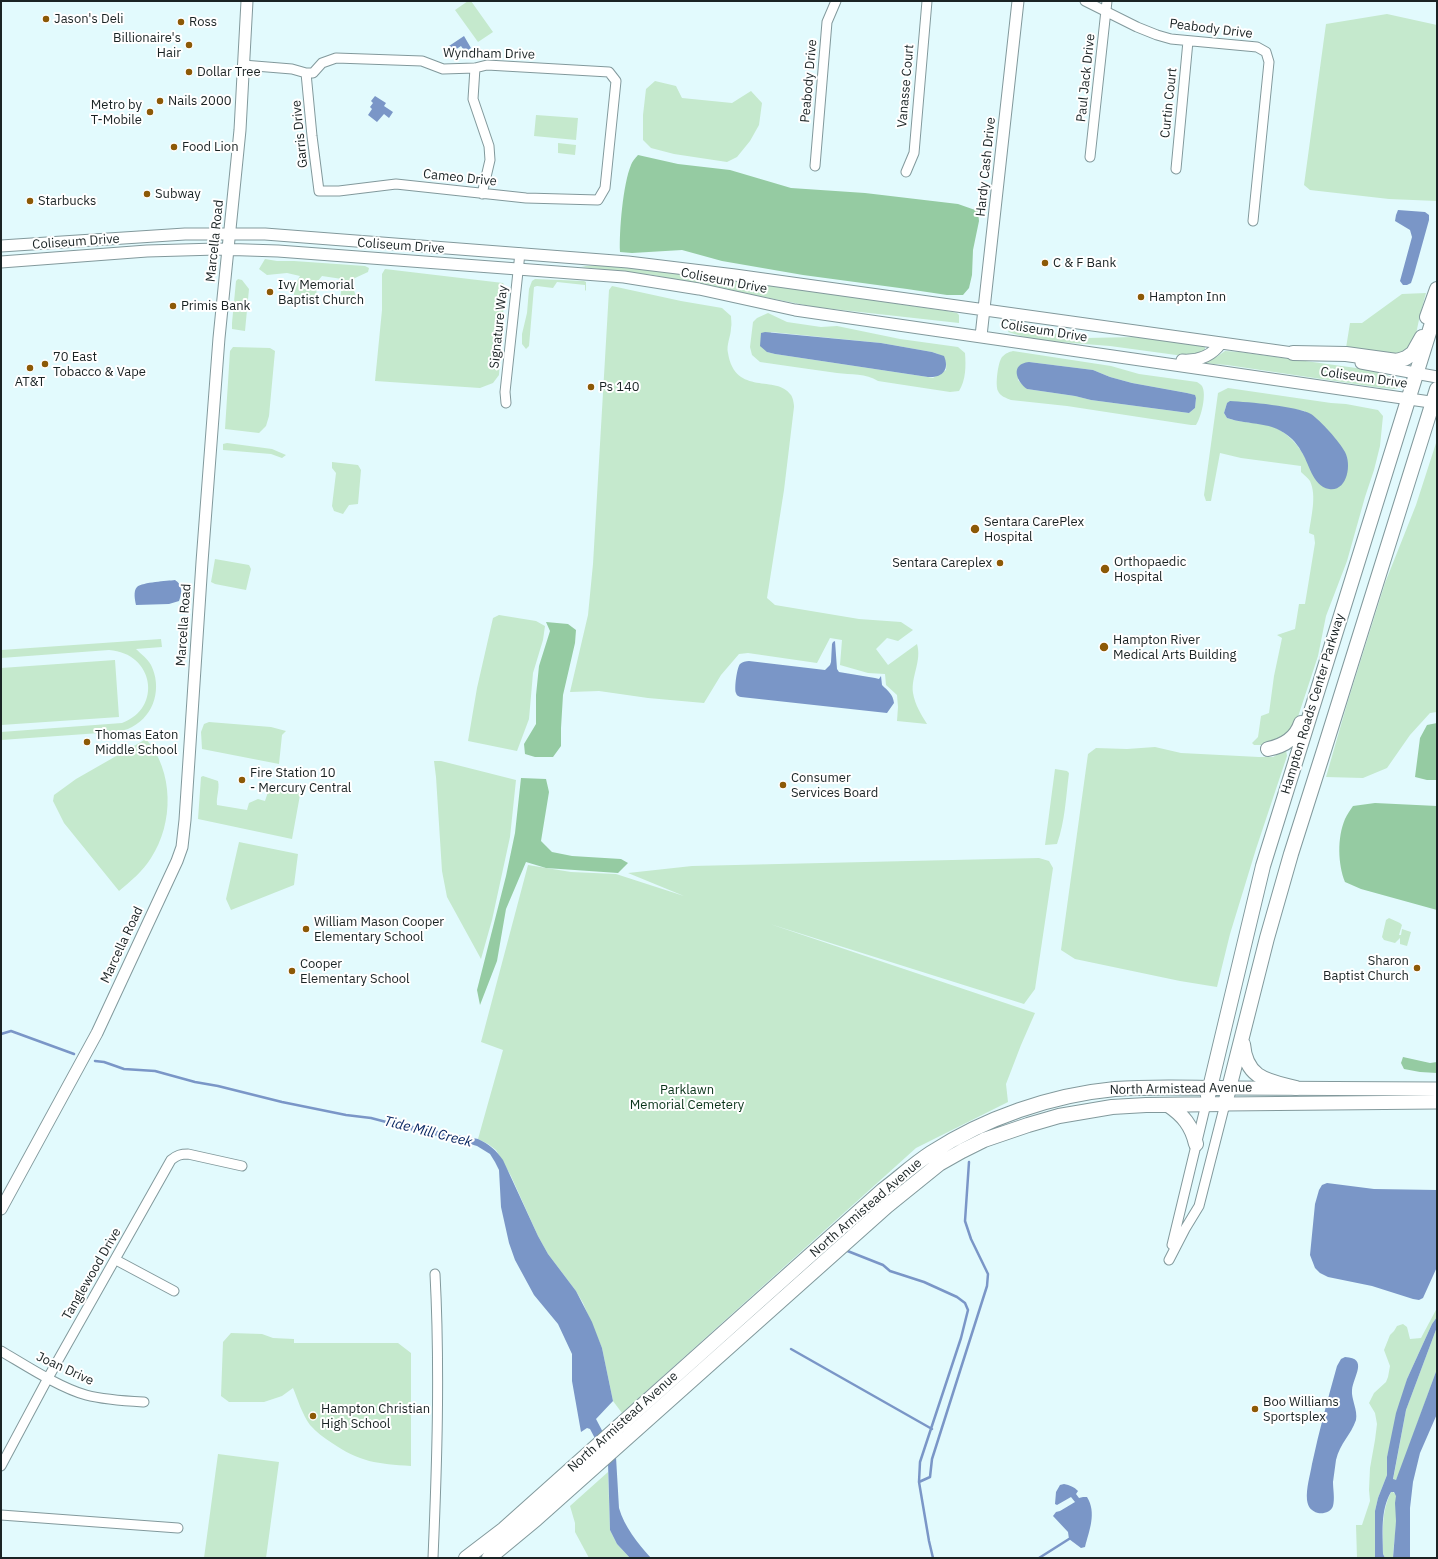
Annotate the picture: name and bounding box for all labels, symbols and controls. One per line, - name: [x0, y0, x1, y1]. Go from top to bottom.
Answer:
- place label: Jason's Deli: [54, 11, 124, 27]
- marker: Jason's Deli: [41, 14, 51, 24]
- place label: Ross: [189, 14, 217, 30]
- street label: Peabody Drive: [1168, 16, 1254, 42]
- marker: Ross: [176, 17, 186, 27]
- place label: Billionaire's Hair: [113, 30, 181, 61]
- street label: Paul Jack Drive: [1074, 33, 1098, 123]
- street label: Peabody Drive: [798, 39, 820, 123]
- marker: Billionaire's Hair: [184, 40, 194, 50]
- street label: Vanasse Court: [895, 44, 917, 128]
- street label: Wyndham Drive: [443, 45, 535, 63]
- place label: Dollar Tree: [197, 64, 261, 80]
- marker: Dollar Tree: [184, 67, 194, 77]
- street label: Curtin Court: [1158, 67, 1180, 139]
- place label: Nails 2000: [168, 93, 232, 109]
- marker: Nails 2000: [155, 96, 165, 106]
- place label: Metro by T-Mobile: [91, 97, 142, 128]
- street label: Garris Drive: [289, 99, 311, 169]
- marker: Metro by T-Mobile: [145, 107, 155, 117]
- street label: Hardy Cash Drive: [973, 117, 999, 217]
- place label: Food Lion: [182, 139, 239, 155]
- marker: Food Lion: [169, 142, 179, 152]
- street label: Cameo Drive: [422, 166, 498, 190]
- place label: Subway: [155, 186, 201, 202]
- marker: Subway: [142, 189, 152, 199]
- place label: Starbucks: [38, 193, 96, 209]
- marker: Starbucks: [25, 196, 35, 206]
- street label: Marcella Road: [203, 199, 227, 283]
- street label: Coliseum Drive: [32, 231, 120, 253]
- street label: Coliseum Drive: [357, 235, 445, 257]
- place label: C & F Bank: [1053, 255, 1116, 271]
- marker: C & F Bank: [1040, 258, 1050, 268]
- street label: Coliseum Drive: [680, 265, 768, 297]
- place label: Ivy Memorial Baptist Church: [278, 277, 364, 308]
- street label: Signature Way: [487, 285, 511, 369]
- marker: Ivy Memorial Baptist Church: [265, 287, 275, 297]
- place label: Hampton Inn: [1149, 289, 1226, 305]
- marker: Hampton Inn: [1136, 292, 1146, 302]
- place label: Primis Bank: [181, 298, 250, 314]
- marker: Primis Bank: [168, 301, 178, 311]
- street label: Coliseum Drive: [1000, 316, 1088, 346]
- place label: 70 East Tobacco & Vape: [53, 349, 146, 380]
- marker: 70 East Tobacco & Vape: [40, 359, 50, 369]
- marker: AT&T: [25, 363, 35, 373]
- street label: Coliseum Drive: [1320, 364, 1408, 392]
- place label: AT&T: [15, 374, 45, 390]
- place label: Ps 140: [599, 379, 640, 395]
- marker: Ps 140: [586, 382, 596, 392]
- place label: Sentara CarePlex Hospital: [984, 514, 1084, 545]
- marker: Sentara CarePlex Hospital: [969, 523, 981, 535]
- place label: Orthopaedic Hospital: [1114, 554, 1186, 585]
- place label: Sentara Careplex: [892, 555, 992, 571]
- marker: Sentara Careplex: [995, 558, 1005, 568]
- marker: Orthopaedic Hospital: [1099, 563, 1111, 575]
- street label: Marcella Road: [173, 583, 195, 667]
- street label: Hampton Roads Center Parkway: [1278, 612, 1348, 796]
- place label: Hampton River Medical Arts Building: [1113, 632, 1236, 663]
- marker: Hampton River Medical Arts Building: [1098, 641, 1110, 653]
- place label: Thomas Eaton Middle School: [95, 727, 178, 758]
- marker: Thomas Eaton Middle School: [82, 737, 92, 747]
- place label: Fire Station 10 - Mercury Central: [250, 765, 351, 796]
- place label: Consumer Services Board: [791, 770, 878, 801]
- marker: Fire Station 10 - Mercury Central: [237, 775, 247, 785]
- marker: Consumer Services Board: [778, 780, 788, 790]
- street label: Marcella Road: [97, 904, 147, 986]
- place label: William Mason Cooper Elementary School: [314, 914, 444, 945]
- marker: William Mason Cooper Elementary School: [301, 924, 311, 934]
- place label: Sharon Baptist Church: [1323, 953, 1409, 984]
- place label: Cooper Elementary School: [300, 956, 410, 987]
- marker: Sharon Baptist Church: [1412, 963, 1422, 973]
- marker: Cooper Elementary School: [287, 966, 297, 976]
- street label: North Armistead Avenue: [1109, 1080, 1253, 1098]
- park label: Parklawn Memorial Cemetery: [630, 1082, 744, 1113]
- water label: Tide Mill Creek: [382, 1113, 474, 1151]
- street label: North Armistead Avenue: [807, 1155, 925, 1261]
- street label: Tanglewood Drive: [59, 1225, 125, 1323]
- street label: Joan Drive: [34, 1349, 96, 1389]
- street label: North Armistead Avenue: [565, 1368, 681, 1476]
- place label: Boo Williams Sportsplex: [1263, 1394, 1339, 1425]
- place label: Hampton Christian High School: [321, 1401, 430, 1432]
- marker: Boo Williams Sportsplex: [1250, 1404, 1260, 1414]
- marker: Hampton Christian High School: [308, 1411, 318, 1421]

